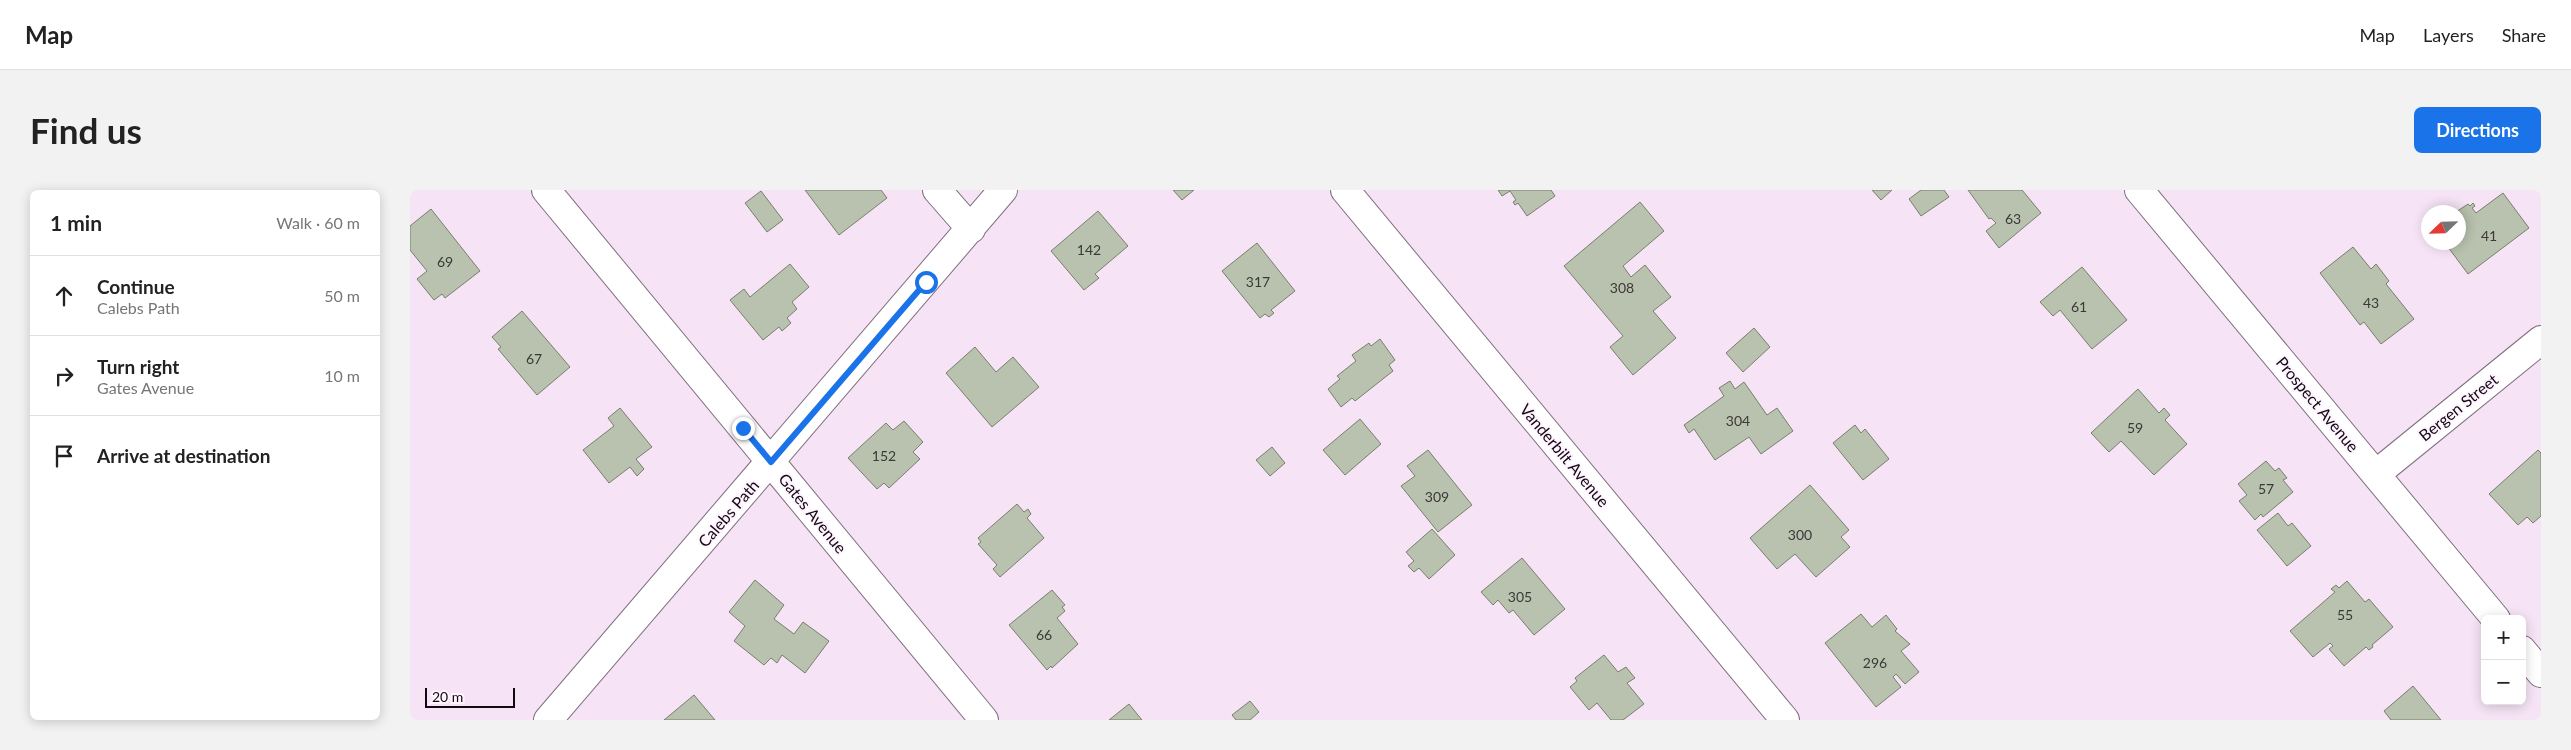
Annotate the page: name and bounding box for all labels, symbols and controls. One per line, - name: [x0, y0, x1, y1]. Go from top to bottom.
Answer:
- text: Map: [25, 20, 73, 49]
- text: Map: [2359, 24, 2395, 46]
- text: Layers: [2423, 24, 2474, 46]
- text: Share: [2502, 24, 2546, 46]
- button: Directions: [2414, 107, 2541, 153]
- text: Find us: [30, 109, 142, 151]
- north arrow: [2421, 205, 2466, 250]
- text: 1 min: [50, 210, 102, 235]
- house number: 63: [2005, 210, 2021, 227]
- text: Walk · 60 m: [276, 213, 360, 232]
- house number: 41: [2481, 227, 2497, 244]
- house number: 142: [1077, 241, 1101, 258]
- house number: 69: [437, 253, 453, 270]
- route start: [915, 271, 938, 294]
- house number: 317: [1246, 273, 1270, 290]
- text: Continue: [97, 275, 175, 298]
- house number: 308: [1610, 279, 1634, 296]
- icon: ahead: [50, 282, 78, 310]
- text: 50 m: [324, 286, 360, 305]
- house number: 43: [2363, 294, 2379, 311]
- text: Calebs Path: [97, 298, 180, 317]
- house number: 61: [2071, 298, 2087, 315]
- house number: 67: [526, 350, 542, 367]
- street label: Prospect Avenue: [2273, 353, 2363, 455]
- text: Turn right: [97, 355, 179, 378]
- icon: right: [50, 362, 78, 390]
- text: 10 m: [324, 366, 360, 385]
- street label: Bergen Street: [2415, 369, 2502, 445]
- text: Gates Avenue: [97, 378, 194, 397]
- street label: Vanderbilt Avenue: [1516, 400, 1614, 510]
- house number: 304: [1726, 412, 1750, 429]
- route end: [732, 417, 755, 440]
- house number: 59: [2127, 419, 2143, 436]
- icon: arrive: [50, 442, 78, 470]
- text: Arrive at destination: [97, 444, 270, 467]
- house number: 152: [872, 447, 896, 464]
- street label: Gates Avenue: [775, 469, 851, 557]
- street label: Calebs Path: [694, 476, 762, 550]
- house number: 57: [2258, 480, 2274, 497]
- house number: 309: [1425, 488, 1449, 505]
- house number: 300: [1788, 526, 1812, 543]
- house number: 305: [1508, 588, 1532, 605]
- house number: 55: [2337, 606, 2353, 623]
- map controls: [2481, 615, 2526, 705]
- button: +: [2481, 615, 2526, 660]
- house number: 66: [1036, 626, 1052, 643]
- house number: 296: [1863, 654, 1887, 671]
- button: −: [2481, 660, 2526, 705]
- scale bar: [425, 685, 515, 708]
- text: 20 m: [432, 688, 463, 705]

